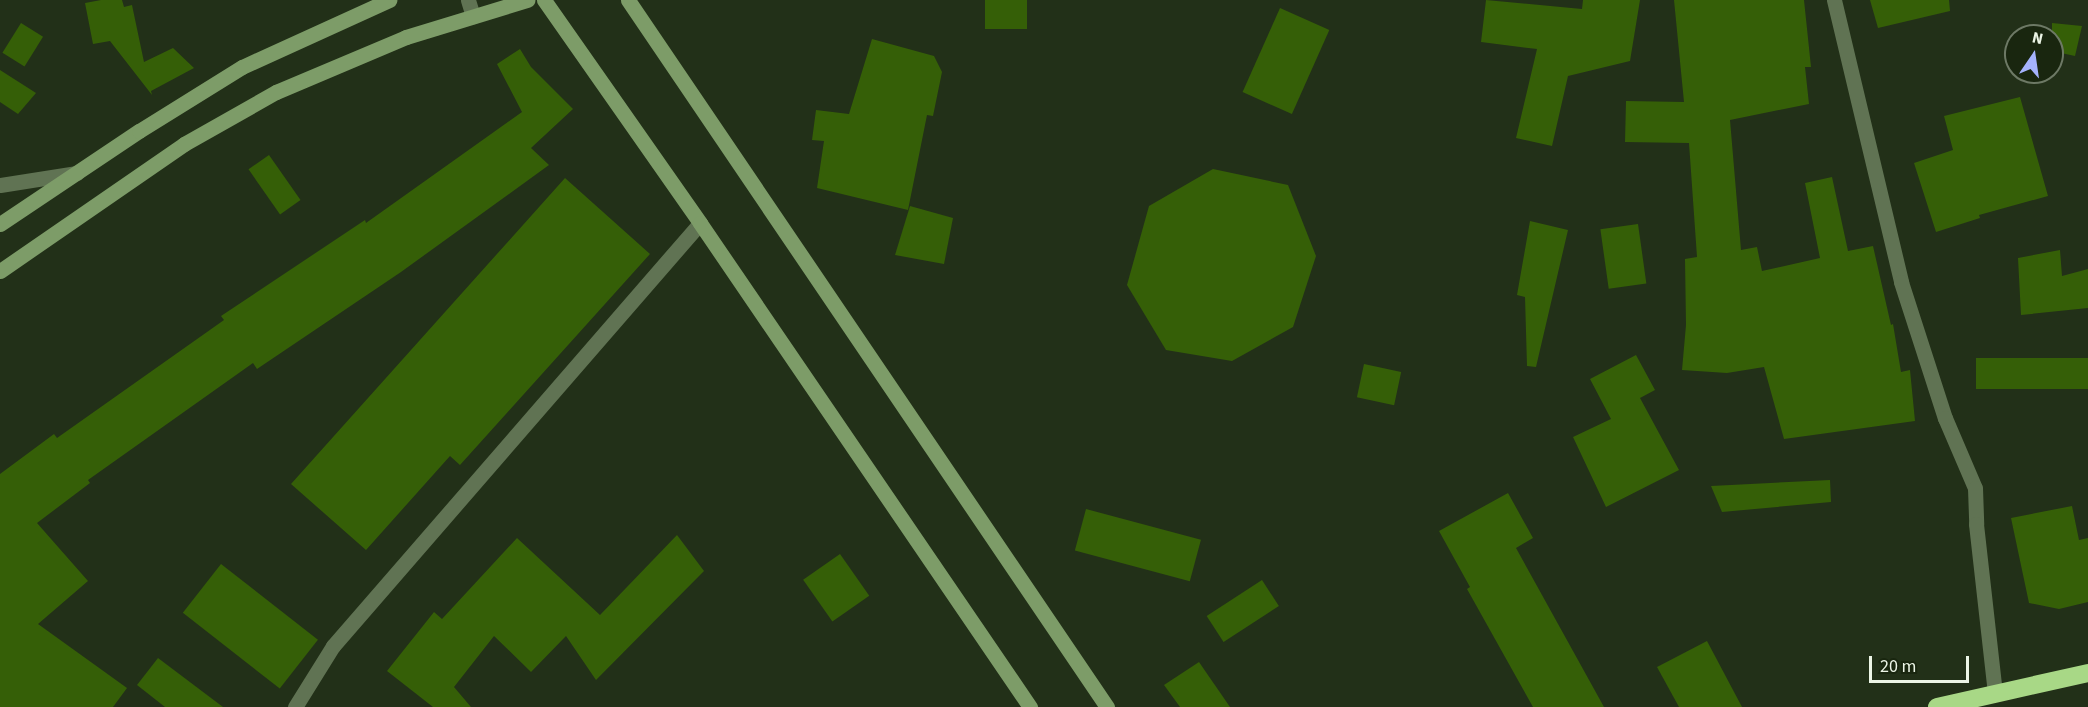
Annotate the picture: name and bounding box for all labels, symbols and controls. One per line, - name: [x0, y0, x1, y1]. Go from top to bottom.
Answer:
- north arrow: [2004, 24, 2064, 84]
- text: N: [2030, 26, 2045, 50]
- scale bar: [1872, 644, 1972, 682]
- text: 20 m: [1880, 654, 1916, 679]

